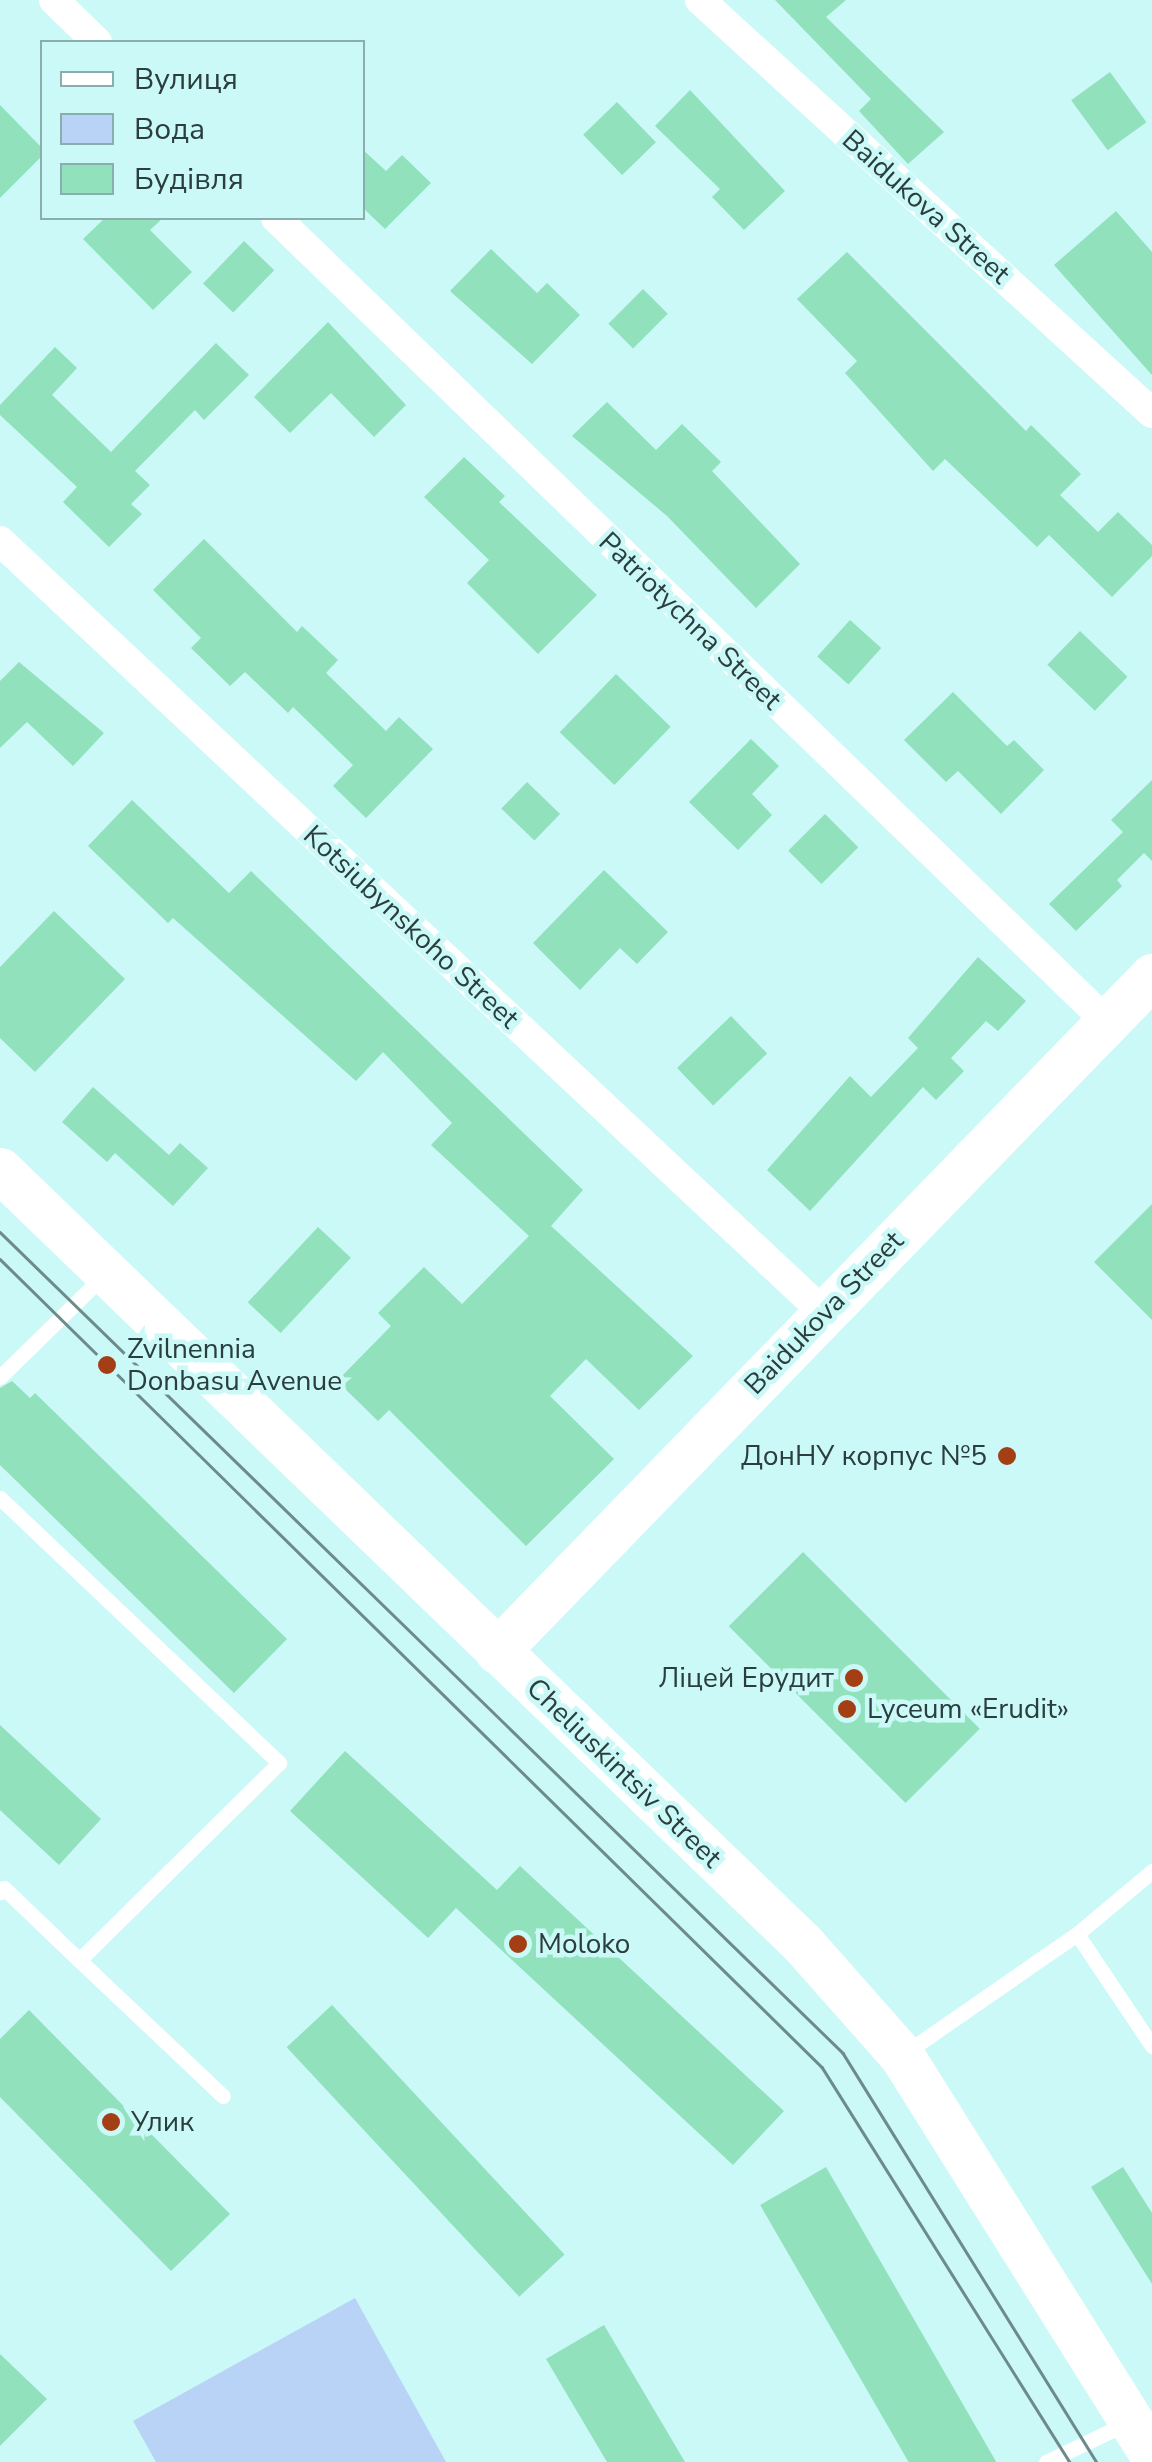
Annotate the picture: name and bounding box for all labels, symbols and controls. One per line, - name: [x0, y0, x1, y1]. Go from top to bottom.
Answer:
- legend: [40, 40, 365, 220]
- text: Вулиця: [134, 59, 238, 100]
- text: Вода: [134, 109, 205, 150]
- street label: Baidukova Street: [835, 123, 1017, 291]
- text: Будівля: [134, 159, 244, 200]
- street label: Patriotychna Street: [592, 525, 788, 717]
- street label: Kotsiubynskoho Street: [296, 818, 526, 1036]
- street label: Baidukova Street: [738, 1224, 910, 1402]
- place label: Zvilnennia Donbasu Avenue: [127, 1332, 342, 1398]
- marker: Zvilnennia Donbasu Avenue: [96, 1354, 118, 1376]
- place label: ДонНУ корпус №5: [741, 1439, 987, 1473]
- marker: ДонНУ корпус №5: [996, 1445, 1018, 1467]
- place label: Ліцей Ерудит: [659, 1661, 834, 1695]
- marker: Ліцей Ерудит: [843, 1667, 865, 1689]
- street label: Cheliuskintsiv Street: [520, 1671, 728, 1875]
- place label: Lyceum «Erudit»: [867, 1692, 1069, 1726]
- marker: Lyceum «Erudit»: [836, 1698, 858, 1720]
- place label: Moloko: [538, 1927, 630, 1961]
- marker: Moloko: [507, 1933, 529, 1955]
- place label: Улик: [131, 2105, 194, 2139]
- marker: Улик: [100, 2111, 122, 2133]

